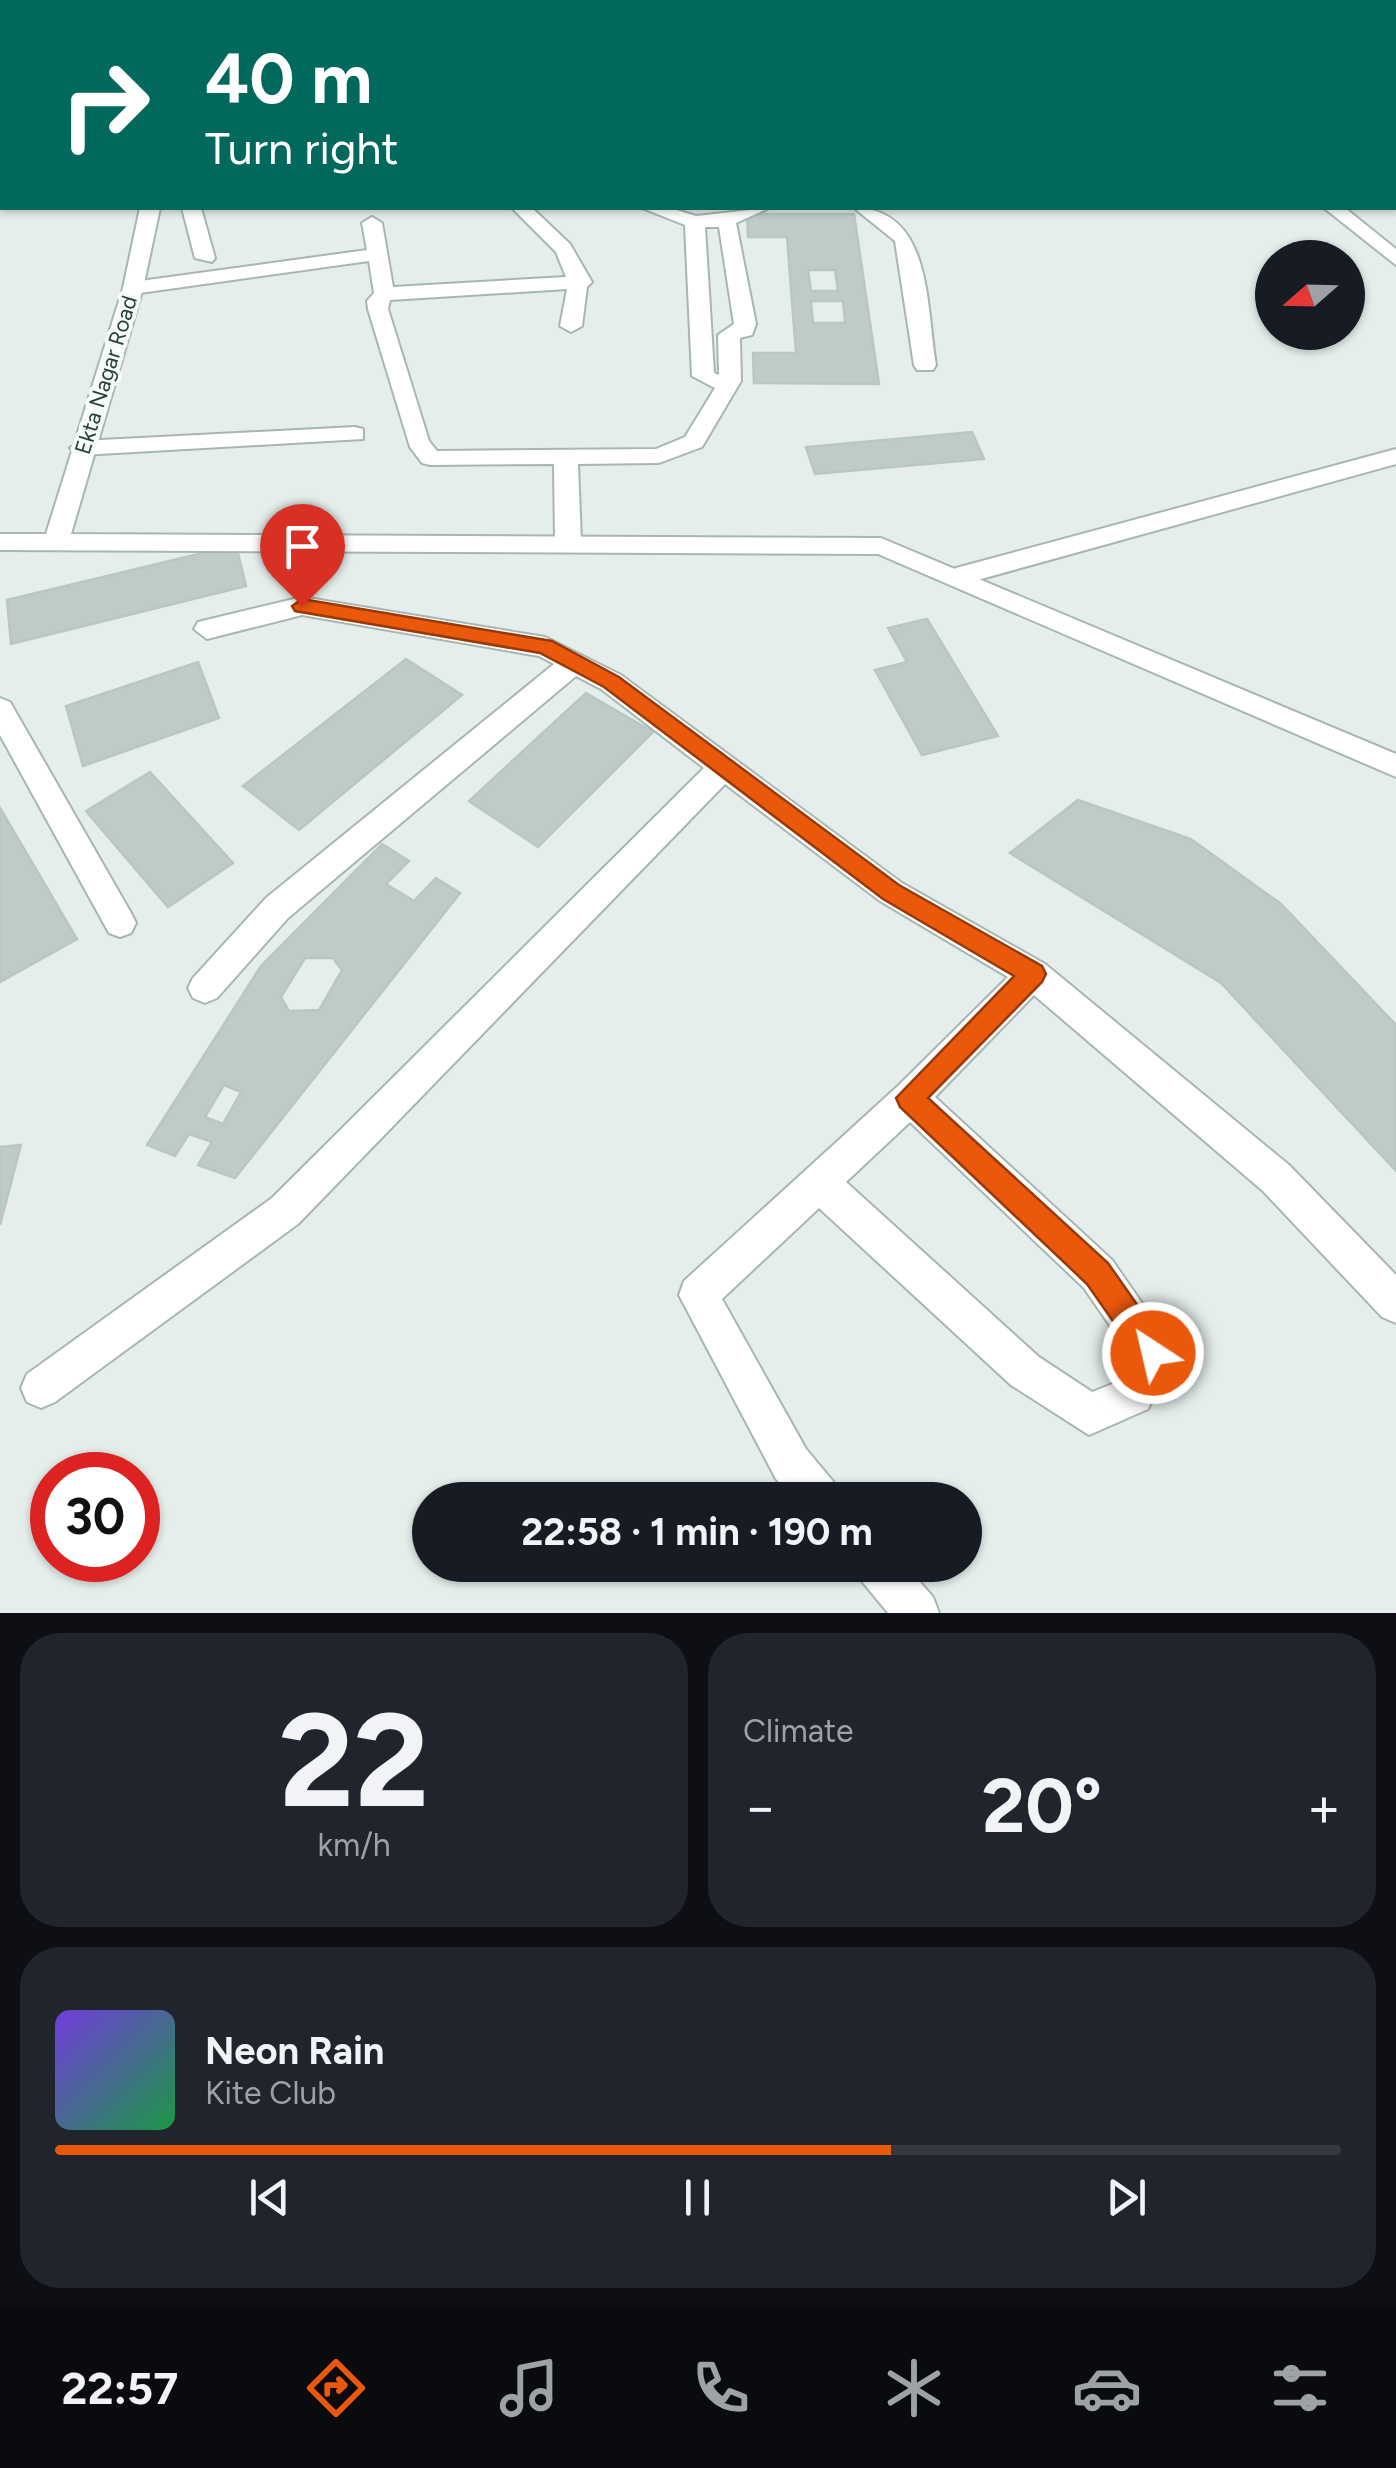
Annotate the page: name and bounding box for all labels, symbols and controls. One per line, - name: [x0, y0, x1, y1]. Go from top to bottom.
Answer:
- text: 40 m: [205, 36, 372, 121]
- icon: right: [40, 40, 170, 170]
- text: Turn right: [205, 121, 398, 175]
- north arrow: [1255, 240, 1365, 350]
- map controls: [1255, 240, 1365, 350]
- street label: Ekta Nagar Road: [69, 292, 143, 458]
- pin: [260, 504, 345, 607]
- icon: arrive: [275, 519, 330, 574]
- position arrow: [1101, 1301, 1205, 1405]
- speed limit sign: 30: [30, 1452, 160, 1582]
- text: 22:58 · 1 min · 190 m: [521, 1509, 873, 1555]
- text: 22: [279, 1683, 429, 1839]
- text: Climate: [743, 1712, 854, 1750]
- text: 20°: [982, 1761, 1102, 1851]
- text: −: [743, 1774, 777, 1840]
- text: +: [1307, 1774, 1341, 1840]
- text: km/h: [317, 1826, 391, 1864]
- text: Neon Rain: [205, 2028, 384, 2074]
- text: Kite Club: [205, 2074, 336, 2112]
- icon: previous: [242, 2170, 297, 2225]
- icon: pause: [670, 2170, 725, 2225]
- icon: next: [1099, 2170, 1154, 2225]
- icon: directions: [301, 2353, 371, 2423]
- icon: music: [494, 2353, 564, 2423]
- icon: phone: [686, 2353, 756, 2423]
- icon: climate: [879, 2353, 949, 2423]
- icon: car: [1072, 2353, 1142, 2423]
- icon: filters: [1265, 2353, 1335, 2423]
- text: 22:57: [61, 2361, 178, 2415]

